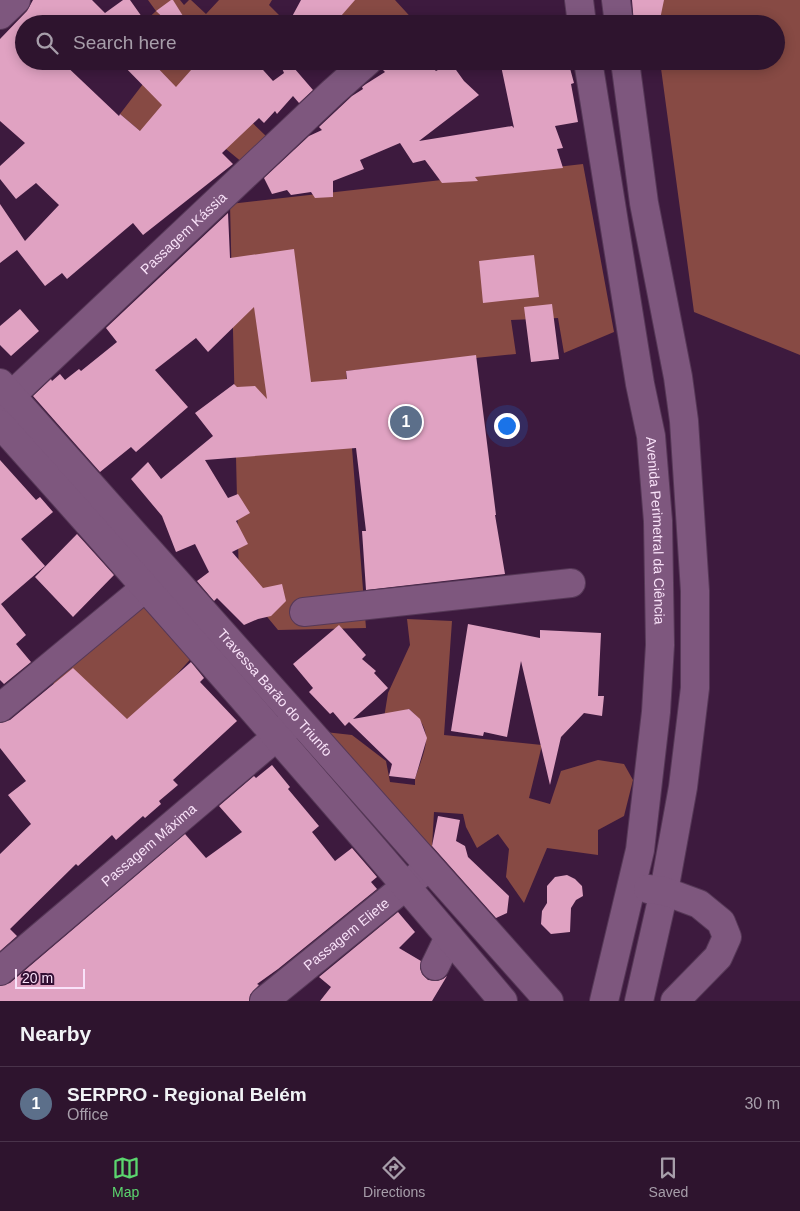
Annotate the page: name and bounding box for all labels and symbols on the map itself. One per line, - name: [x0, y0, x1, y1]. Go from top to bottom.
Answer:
- street label: Passagem Kássia: [137, 189, 230, 277]
- pin: 1: [390, 403, 422, 441]
- your location: [494, 413, 520, 439]
- street label: Avenida Perimetral da Ciência: [643, 436, 668, 625]
- street label: Travessa Barão do Triunfo: [214, 626, 336, 760]
- street label: Passagem Máxima: [98, 800, 200, 890]
- street label: Passagem Eliete: [300, 895, 392, 974]
- scale bar: [15, 966, 85, 989]

